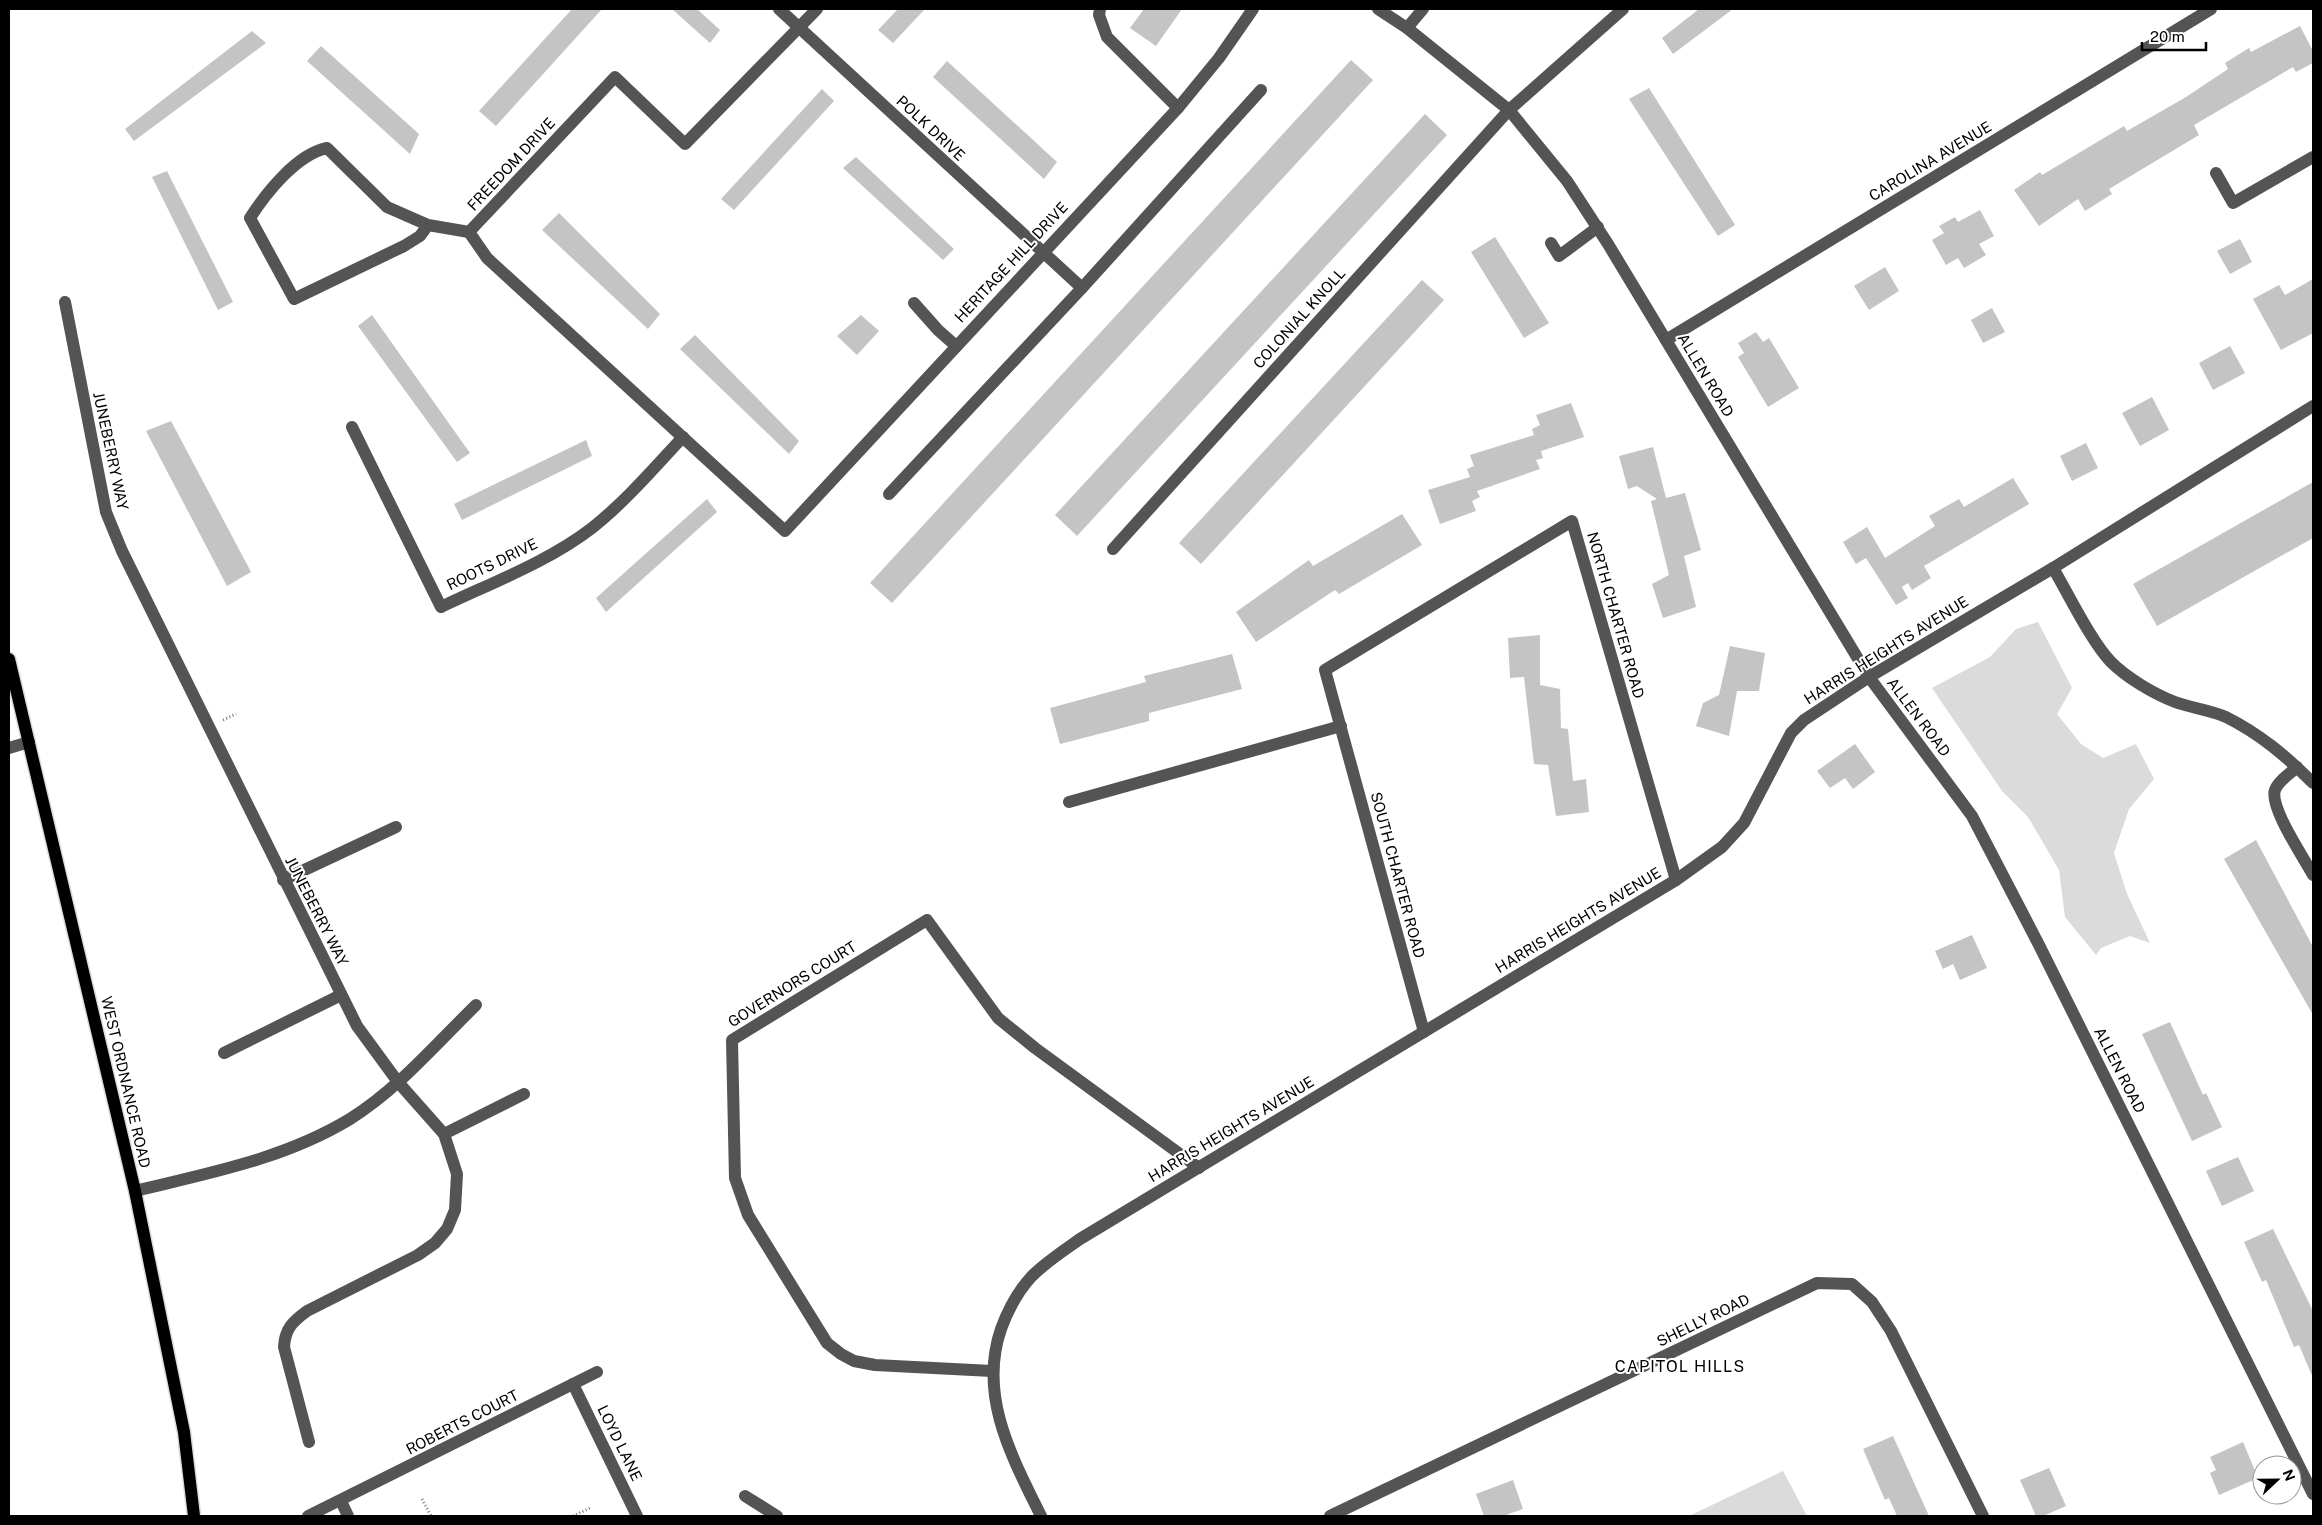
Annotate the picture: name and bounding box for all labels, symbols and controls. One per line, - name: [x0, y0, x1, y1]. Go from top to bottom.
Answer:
- scale bar: [2142, 20, 2206, 52]
- text: 20 m: [2150, 28, 2185, 45]
- street label: POLK DRIVE: [893, 92, 969, 164]
- street label: FREEDOM DRIVE: [464, 114, 558, 214]
- street label: CAROLINA AVENUE: [1866, 118, 1994, 204]
- street label: HERITAGE HILL DRIVE: [951, 198, 1071, 326]
- street label: COLONIAL KNOLL: [1249, 264, 1349, 372]
- street label: ALLEN ROAD: [1675, 330, 1737, 420]
- street label: JUNEBERRY WAY: [90, 390, 132, 512]
- street label: NORTH CHARTER ROAD: [1584, 530, 1648, 700]
- street label: ROOTS DRIVE: [444, 535, 540, 593]
- street label: HARRIS HEIGHTS AVENUE: [1801, 592, 1971, 708]
- street label: ALLEN ROAD: [1884, 674, 1954, 760]
- street label: SOUTH CHARTER ROAD: [1368, 790, 1428, 960]
- street label: JUNEBERRY WAY: [282, 854, 352, 968]
- street label: HARRIS HEIGHTS AVENUE: [1492, 864, 1664, 976]
- street label: GOVERNORS COURT: [725, 938, 859, 1030]
- street label: WEST ORDNANCE ROAD: [98, 995, 154, 1169]
- street label: ALLEN ROAD: [2091, 1024, 2149, 1116]
- street label: HARRIS HEIGHTS AVENUE: [1145, 1073, 1317, 1185]
- street label: SHELLY ROAD: [1654, 1290, 1752, 1350]
- district label: CAPITOL HILLS: [1615, 1357, 1745, 1376]
- street label: ROBERTS COURT: [403, 1386, 521, 1458]
- street label: LOYD LANE: [594, 1402, 646, 1484]
- north arrow: [2252, 1455, 2302, 1505]
- text: N: [2280, 1467, 2299, 1483]

